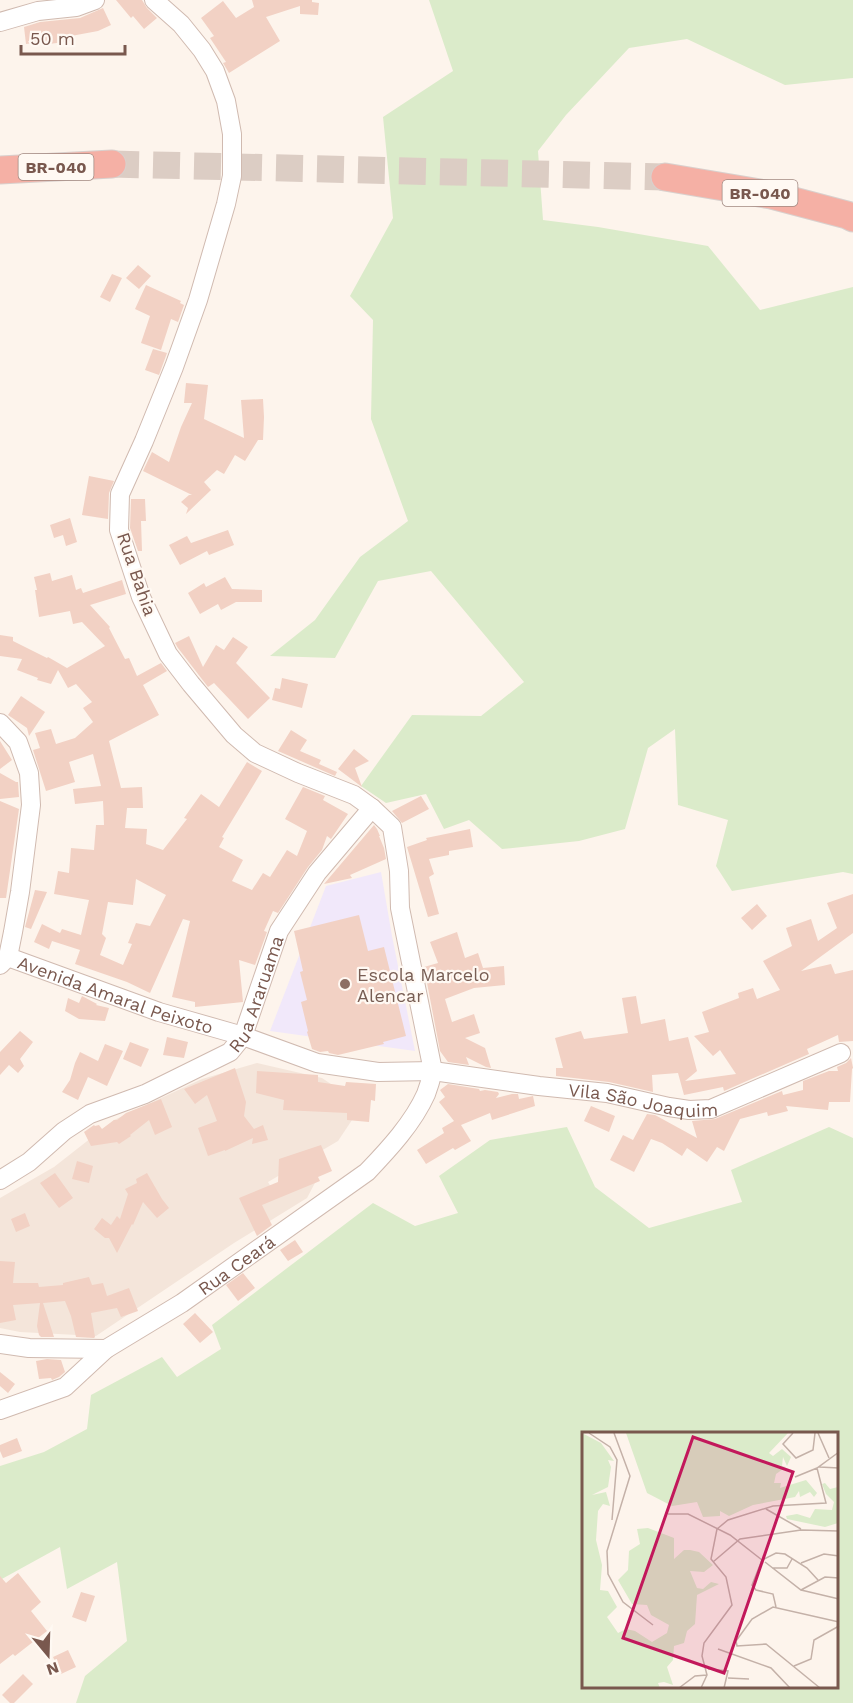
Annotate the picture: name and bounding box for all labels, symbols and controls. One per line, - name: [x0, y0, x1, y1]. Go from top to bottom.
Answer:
- scale bar: [21, 18, 124, 56]
- text: 50 m: [30, 28, 75, 49]
- road number: BR-040: [19, 154, 94, 180]
- road number: BR-040: [722, 180, 798, 206]
- street label: Rua Bahia: [113, 530, 161, 618]
- street label: Rua Araruama: [224, 933, 287, 1056]
- street label: Avenida Amaral Peixoto: [15, 951, 216, 1037]
- place label: Escola Marcelo Alencar: [357, 964, 490, 1006]
- marker: Escola Marcelo Alencar: [338, 977, 352, 991]
- street label: Vila São Joaquim: [567, 1079, 718, 1121]
- street label: Rua Ceará: [194, 1230, 279, 1299]
- inset map: [582, 1432, 838, 1688]
- north arrow: [18, 1625, 78, 1685]
- text: N: [44, 1658, 61, 1680]

